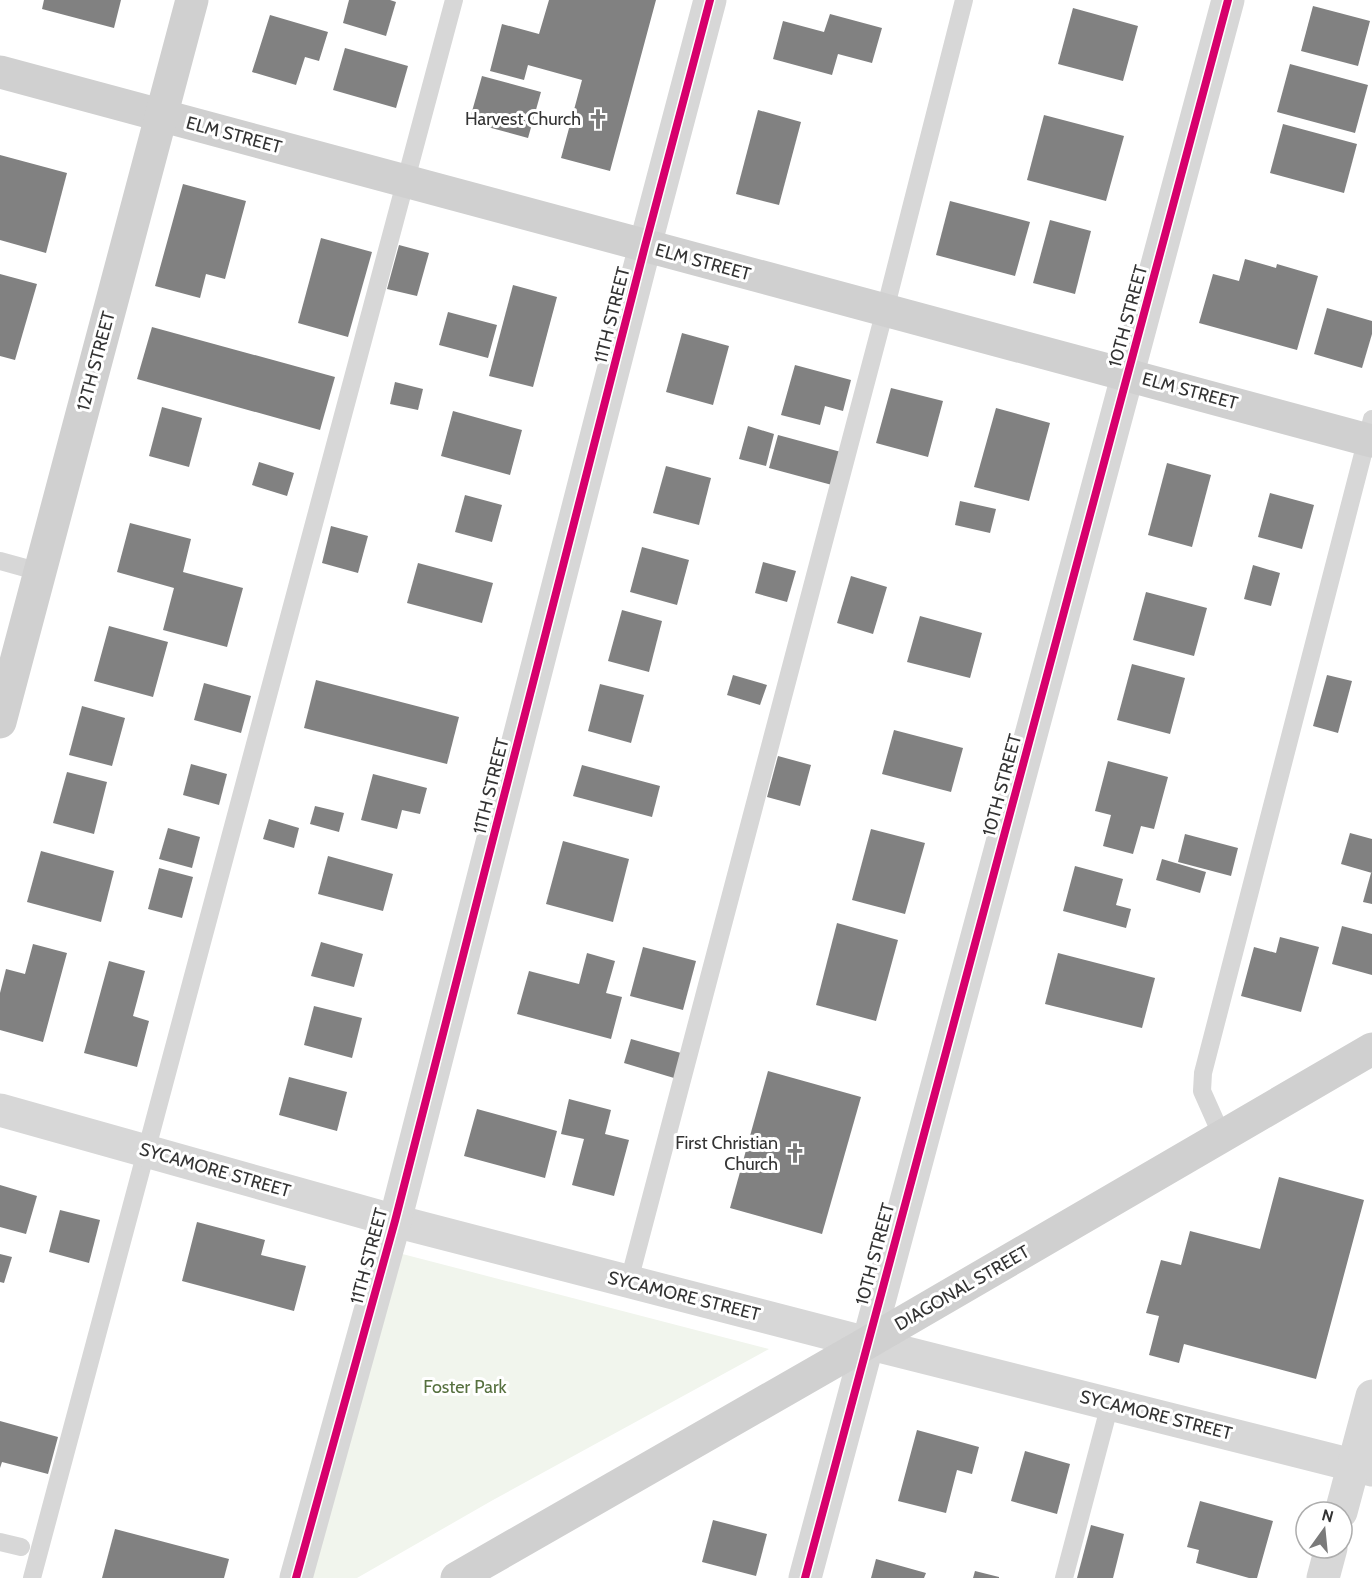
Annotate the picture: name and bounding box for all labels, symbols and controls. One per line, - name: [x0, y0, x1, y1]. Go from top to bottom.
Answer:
- church icon: Harvest Church: [586, 107, 610, 131]
- place label: Harvest Church: [465, 108, 581, 130]
- street label: ELM STREET: [184, 112, 285, 158]
- street label: ELM STREET: [653, 239, 754, 285]
- street label: 10TH STREET: [1104, 262, 1152, 370]
- street label: 11TH STREET: [589, 264, 635, 365]
- street label: 12TH STREET: [72, 308, 120, 413]
- street label: ELM STREET: [1140, 368, 1241, 414]
- street label: 10TH STREET: [978, 731, 1026, 839]
- street label: 11TH STREET: [468, 735, 514, 836]
- place label: First Christian Church: [675, 1132, 778, 1175]
- street label: SYCAMORE STREET: [137, 1138, 293, 1202]
- church icon: First Christian Church: [783, 1141, 807, 1165]
- street label: 10TH STREET: [851, 1200, 899, 1308]
- street label: 11TH STREET: [346, 1205, 392, 1306]
- street label: DIAGONAL STREET: [891, 1240, 1034, 1335]
- street label: SYCAMORE STREET: [606, 1266, 763, 1326]
- park label: Foster Park: [423, 1376, 508, 1398]
- street label: SYCAMORE STREET: [1078, 1385, 1235, 1445]
- north arrow: [1294, 1500, 1354, 1560]
- text: N: [1320, 1505, 1336, 1527]

